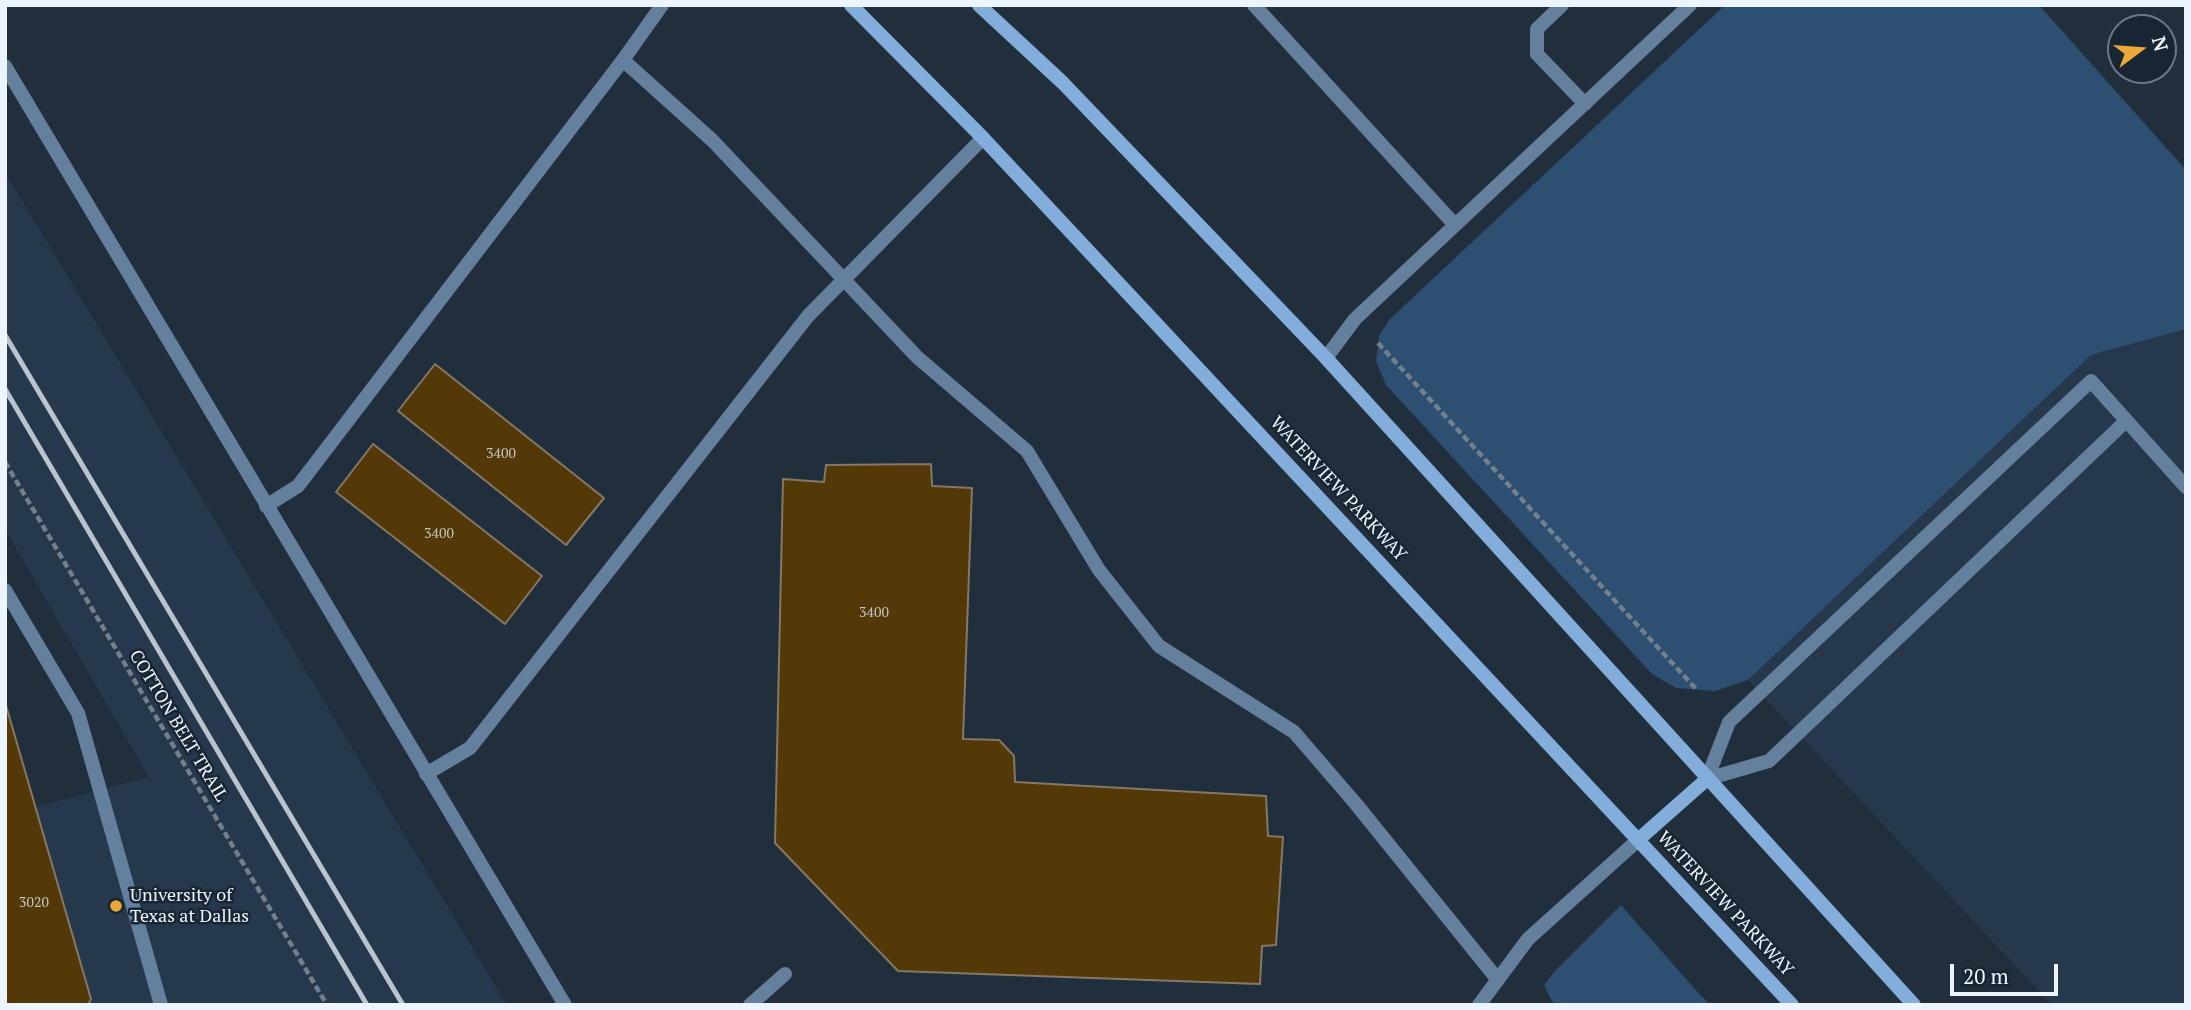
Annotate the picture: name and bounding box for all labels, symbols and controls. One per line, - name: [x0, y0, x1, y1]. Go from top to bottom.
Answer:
- north arrow: [2107, 14, 2177, 84]
- text: N: [2147, 33, 2175, 54]
- street label: WATERVIEW PARKWAY: [1265, 412, 1411, 566]
- house number: 3400: [486, 446, 516, 462]
- house number: 3400: [424, 526, 454, 542]
- house number: 3400: [859, 605, 889, 621]
- street label: COTTON BELT TRAIL: [124, 646, 232, 806]
- street label: WATERVIEW PARKWAY: [1652, 827, 1798, 981]
- place label: University of Texas at Dallas: [130, 885, 249, 928]
- house number: 3020: [19, 895, 49, 911]
- marker: University of Texas at Dallas: [108, 898, 124, 914]
- scale bar: [1953, 950, 2062, 994]
- text: 20 m: [1963, 962, 2009, 990]

